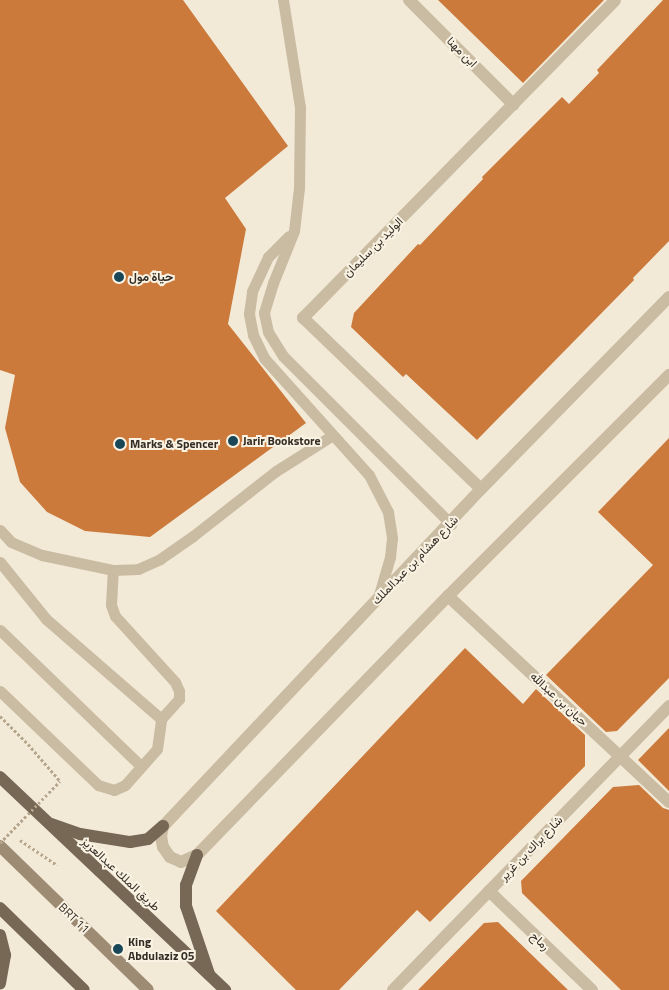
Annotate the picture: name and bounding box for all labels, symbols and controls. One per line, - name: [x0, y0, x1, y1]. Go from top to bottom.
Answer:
- street label: ابن مهنا: [444, 34, 480, 70]
- street label: الوليد بن سليمان: [340, 214, 406, 280]
- place label: حياة مول: [129, 270, 173, 284]
- marker: حياة مول: [113, 271, 125, 283]
- place label: Jarir Bookstore: [243, 434, 321, 448]
- marker: Jarir Bookstore: [227, 435, 239, 447]
- place label: Marks & Spencer: [130, 437, 218, 451]
- marker: Marks & Spencer: [114, 438, 126, 450]
- street label: شارع هشام بن عبدالملك: [369, 513, 461, 607]
- street label: حبان بن عبدالله: [527, 669, 591, 729]
- street label: شارع براك بن غرير: [496, 813, 566, 883]
- street label: طريق الملك عبدالعزيز: [79, 834, 163, 914]
- street label: BRT 11: [56, 900, 92, 936]
- street label: رماح: [528, 929, 552, 953]
- place label: King Abdulaziz 05: [128, 935, 194, 963]
- marker: King Abdulaziz 05: [112, 943, 124, 955]

